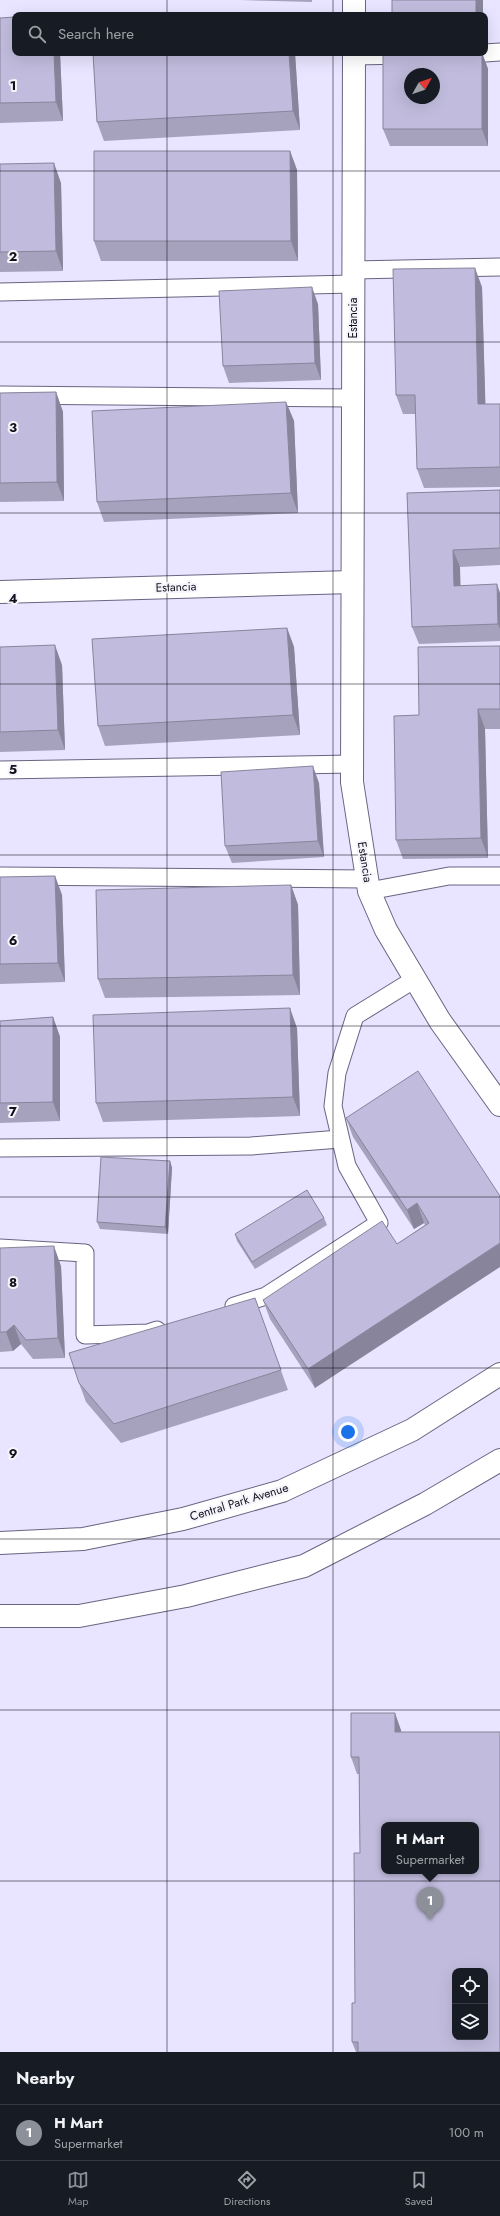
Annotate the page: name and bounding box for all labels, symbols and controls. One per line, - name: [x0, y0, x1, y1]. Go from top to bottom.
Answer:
- search box: [12, 12, 488, 56]
- icon: search: [26, 23, 48, 45]
- text: Search here: [58, 23, 134, 45]
- north arrow: [404, 68, 440, 104]
- text: 1: [10, 76, 16, 95]
- text: 2: [9, 247, 17, 266]
- street label: Estancia: [344, 297, 362, 339]
- text: 3: [9, 418, 17, 437]
- street label: Estancia: [155, 577, 197, 597]
- text: 4: [8, 589, 18, 608]
- text: 5: [9, 760, 17, 779]
- street label: Estancia: [353, 840, 377, 884]
- text: 6: [9, 931, 18, 950]
- text: 7: [9, 1102, 17, 1121]
- text: 8: [9, 1273, 17, 1292]
- your location: [338, 1422, 358, 1442]
- text: 9: [9, 1444, 18, 1463]
- street label: Central Park Avenue: [187, 1478, 291, 1526]
- popup: [381, 1822, 479, 1874]
- text: H Mart: [396, 1828, 444, 1850]
- text: Supermarket: [396, 1850, 464, 1869]
- pin: 1: [417, 1887, 443, 1920]
- map controls: [452, 1968, 488, 2040]
- button: locate: [452, 1968, 488, 2004]
- button: layers: [452, 2004, 488, 2040]
- text: Nearby: [16, 2066, 74, 2090]
- text: H Mart: [54, 2112, 103, 2134]
- text: 1: [26, 2123, 32, 2142]
- text: 100 m: [449, 2123, 484, 2142]
- text: Supermarket: [54, 2134, 123, 2153]
- tab: Map: [67, 2169, 89, 2209]
- tab: Directions: [224, 2169, 270, 2209]
- tab: Saved: [405, 2169, 433, 2209]

